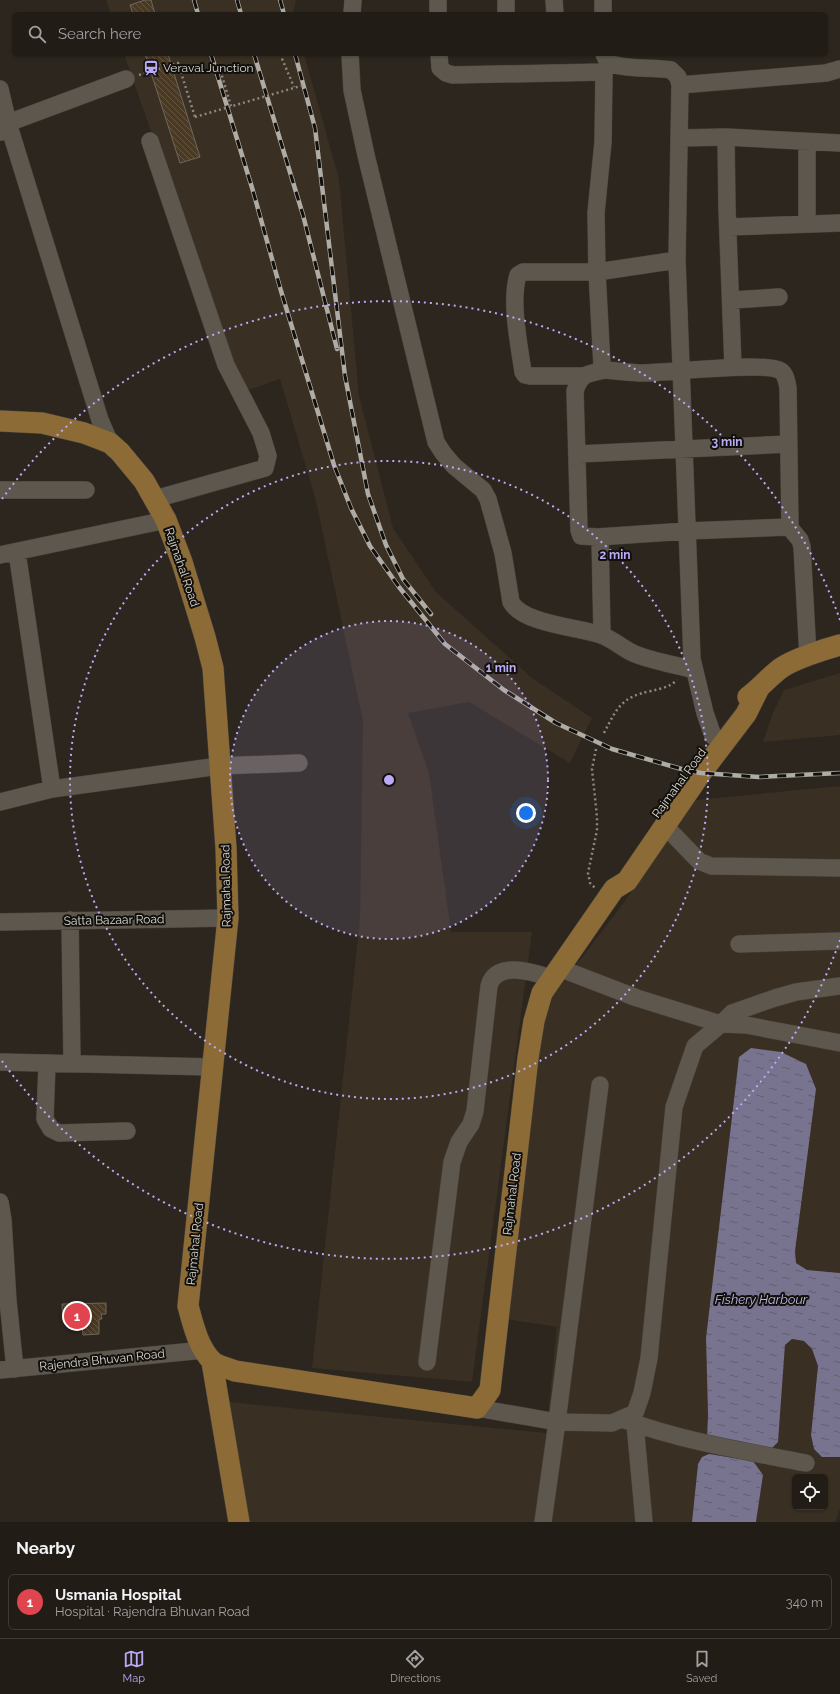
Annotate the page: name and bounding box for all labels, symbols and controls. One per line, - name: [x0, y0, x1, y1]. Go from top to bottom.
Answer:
- search box: [12, 12, 828, 56]
- icon: search: [26, 23, 48, 45]
- text: Search here: [58, 25, 141, 43]
- station icon: Veraval Junction: [142, 59, 160, 77]
- place label: Veraval Junction: [163, 61, 254, 75]
- text: 3 min: [711, 435, 743, 449]
- street label: Rajmahal Road: [162, 526, 202, 608]
- text: 2 min: [599, 548, 631, 562]
- text: 1 min: [486, 661, 516, 675]
- street label: Rajmahal Road: [649, 745, 709, 821]
- centre of rings: [382, 773, 396, 787]
- your location: [516, 803, 536, 823]
- street label: Rajmahal Road: [218, 844, 234, 928]
- street label: Satta Bazaar Road: [64, 912, 164, 928]
- street label: Rajmahal Road: [500, 1152, 524, 1236]
- street label: Rajmahal Road: [184, 1202, 206, 1286]
- water label: Fishery Harbour: [715, 1292, 808, 1307]
- pin: 1: [64, 1301, 90, 1331]
- street label: Rajendra Bhuvan Road: [39, 1346, 165, 1374]
- map controls: [792, 1474, 828, 1510]
- button: locate: [792, 1474, 828, 1510]
- text: Nearby: [16, 1538, 75, 1558]
- text: Usmania Hospital: [55, 1586, 181, 1604]
- text: 1: [27, 1595, 33, 1610]
- text: 340 m: [786, 1595, 823, 1610]
- text: Hospital · Rajendra Bhuvan Road: [55, 1604, 250, 1619]
- tab: Map: [123, 1648, 145, 1685]
- tab: Directions: [390, 1648, 441, 1685]
- tab: Saved: [686, 1648, 717, 1685]

